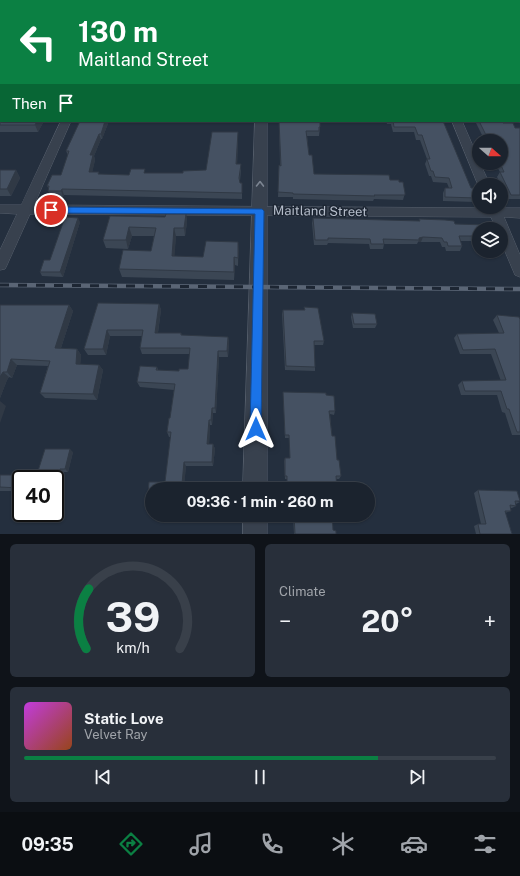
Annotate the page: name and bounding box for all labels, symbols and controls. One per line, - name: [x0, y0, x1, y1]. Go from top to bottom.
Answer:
- text: 130 m: [78, 15, 158, 48]
- icon: left: [12, 16, 64, 68]
- text: Maitland Street: [78, 49, 209, 70]
- icon: arrive: [55, 92, 77, 114]
- text: Then: [12, 95, 47, 112]
- north arrow: [472, 134, 508, 170]
- map controls: [472, 134, 508, 258]
- button: sound: [472, 178, 508, 214]
- one-way arrow: [256, 181, 264, 187]
- pin: [34, 193, 68, 227]
- icon: arrive: [40, 199, 62, 221]
- street label: Maitland Street: [273, 203, 367, 219]
- button: layers: [472, 222, 508, 258]
- position arrow: [235, 408, 277, 450]
- speed limit sign: 40: [12, 470, 64, 522]
- text: 09:36 · 1 min · 260 m: [187, 493, 333, 510]
- text: Climate: [279, 584, 326, 599]
- text: 39: [105, 591, 160, 640]
- text: 20°: [361, 603, 414, 639]
- text: −: [279, 608, 291, 634]
- text: +: [484, 608, 496, 634]
- text: km/h: [116, 638, 149, 655]
- text: Static Love: [84, 710, 164, 727]
- text: Velvet Ray: [84, 727, 148, 742]
- icon: previous: [92, 766, 114, 788]
- icon: pause: [249, 766, 271, 788]
- icon: next: [406, 766, 428, 788]
- icon: directions: [117, 830, 145, 858]
- icon: music: [187, 830, 215, 858]
- icon: phone: [258, 830, 286, 858]
- icon: climate: [329, 830, 357, 858]
- icon: car: [400, 830, 428, 858]
- icon: filters: [471, 830, 499, 858]
- text: 09:35: [21, 834, 74, 855]

